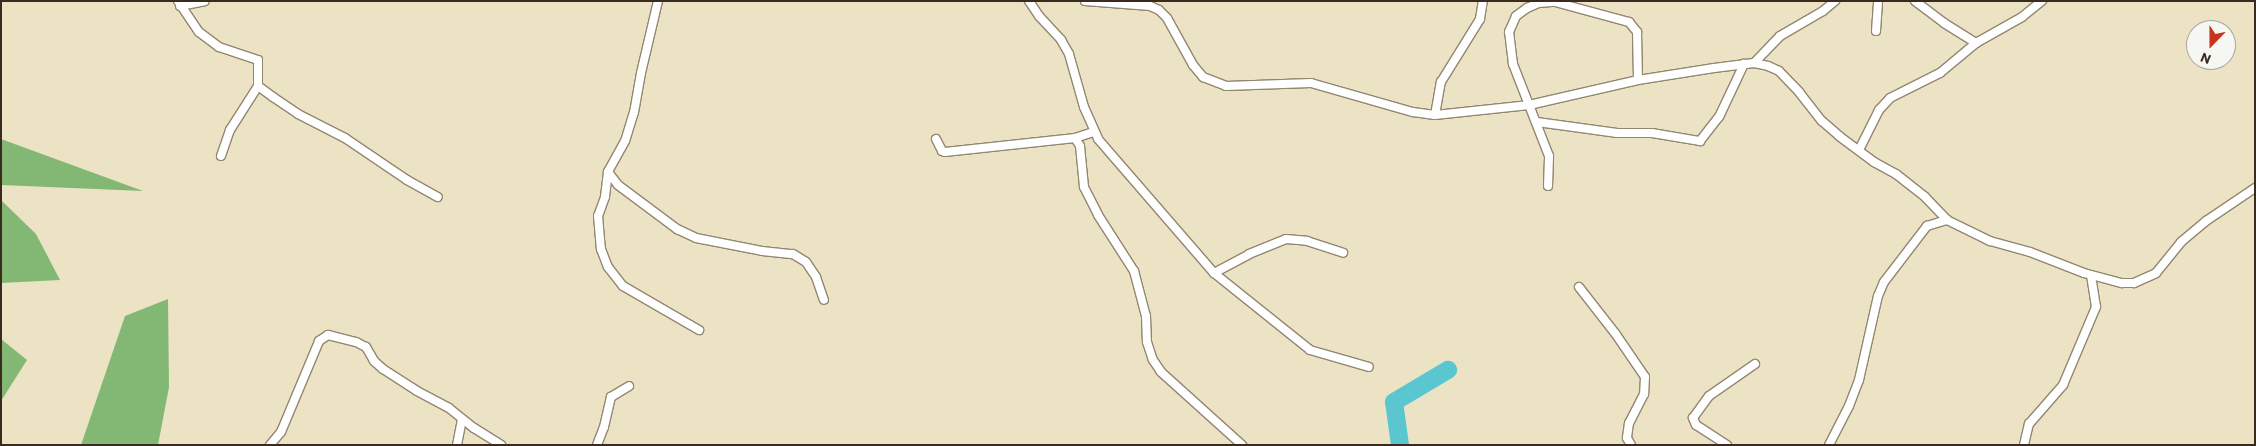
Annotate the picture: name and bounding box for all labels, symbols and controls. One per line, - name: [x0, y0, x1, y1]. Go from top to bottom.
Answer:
- north arrow: [2186, 20, 2236, 70]
- text: N: [2198, 49, 2213, 68]

